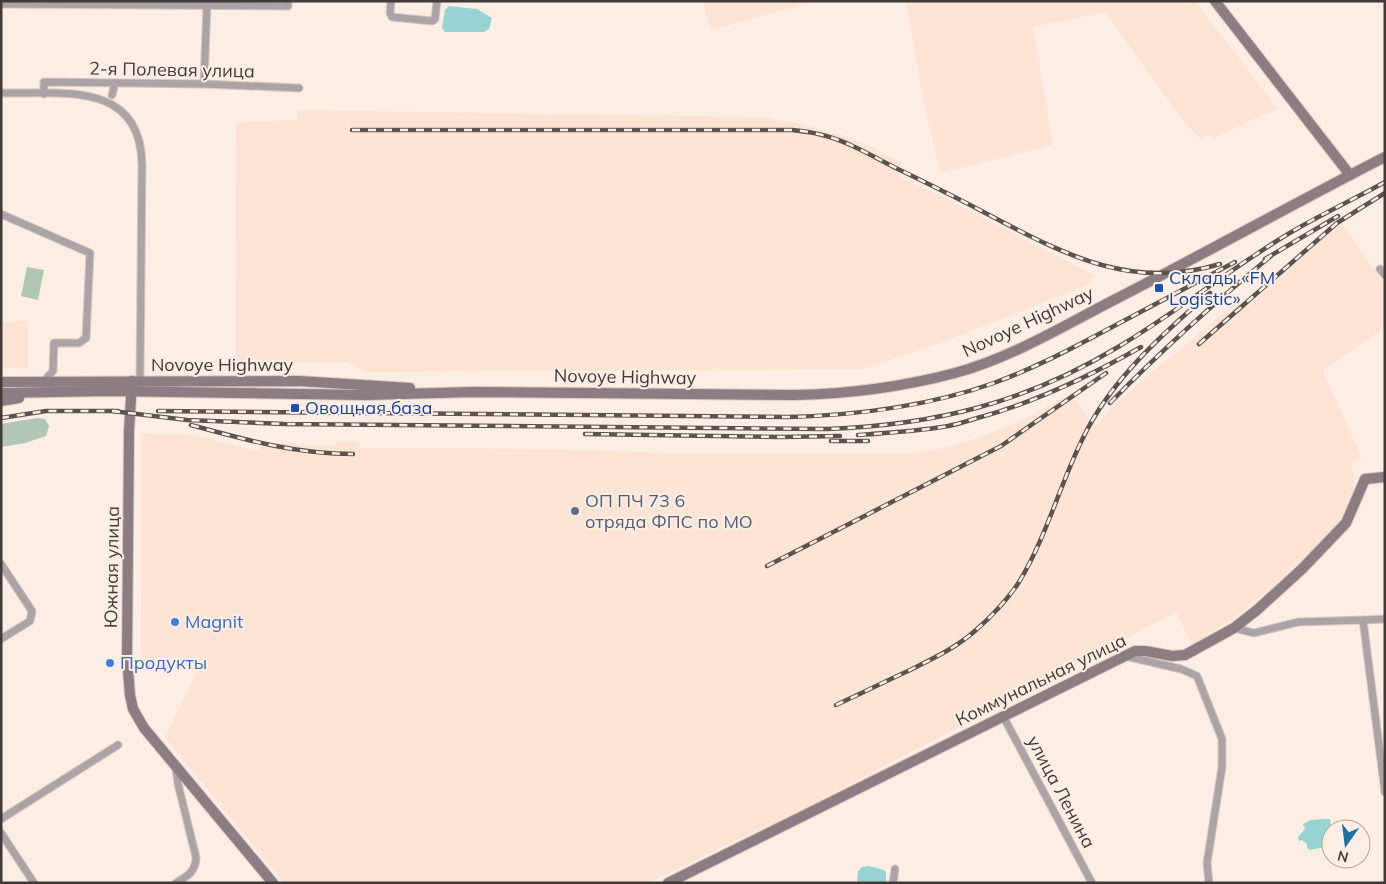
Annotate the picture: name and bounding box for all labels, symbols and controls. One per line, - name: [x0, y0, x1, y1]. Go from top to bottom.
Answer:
- street label: 2-я Полевая улица: [89, 57, 255, 82]
- place label: Склады «FM Logistic»: [1169, 266, 1275, 310]
- street label: Novoye Highway: [958, 281, 1097, 362]
- marker: Склады «FM Logistic»: [1153, 282, 1165, 294]
- street label: Novoye Highway: [151, 353, 294, 376]
- street label: Novoye Highway: [554, 364, 697, 389]
- place label: Овощная база: [305, 396, 432, 419]
- marker: Овощная база: [289, 402, 301, 414]
- place label: ОП ПЧ 73 6 отряда ФПС по МО: [585, 489, 753, 533]
- marker: ОП ПЧ 73 6 отряда ФПС по МО: [569, 505, 581, 517]
- street label: Южная улица: [99, 506, 124, 628]
- place label: Magnit: [185, 610, 243, 633]
- marker: Magnit: [169, 616, 181, 628]
- street label: Коммунальная улица: [952, 628, 1130, 731]
- place label: Продукты: [120, 651, 207, 674]
- marker: Продукты: [104, 657, 116, 669]
- street label: улица Ленина: [1022, 732, 1101, 852]
- north arrow: [1321, 819, 1371, 869]
- text: N: [1336, 847, 1350, 867]

